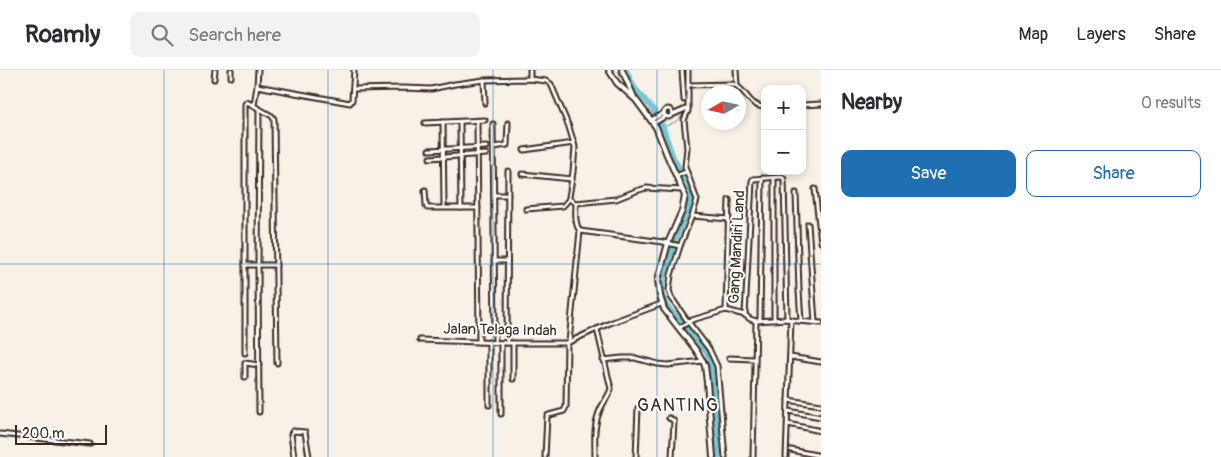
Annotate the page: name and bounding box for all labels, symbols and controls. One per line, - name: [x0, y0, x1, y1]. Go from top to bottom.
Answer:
- search box: [130, 12, 480, 57]
- text: Roamly: [25, 20, 100, 49]
- icon: search: [148, 21, 176, 49]
- text: Search here: [188, 23, 281, 47]
- text: Map: [1019, 23, 1048, 46]
- text: Layers: [1076, 23, 1126, 46]
- text: Share: [1154, 23, 1196, 46]
- north arrow: [701, 85, 746, 130]
- map controls: [761, 85, 806, 175]
- button: +: [761, 85, 806, 130]
- text: Nearby: [841, 89, 902, 116]
- text: 0 results: [1141, 93, 1201, 113]
- button: −: [761, 130, 806, 175]
- button: Save: [841, 150, 1016, 197]
- button: Share: [1026, 150, 1201, 197]
- street label: Gang Mandiri Land: [725, 190, 749, 304]
- street label: Jalan Telaga Indah: [443, 320, 557, 340]
- district label: GANTING: [637, 394, 719, 417]
- scale bar: [15, 422, 108, 445]
- text: 200 m: [22, 425, 64, 442]

